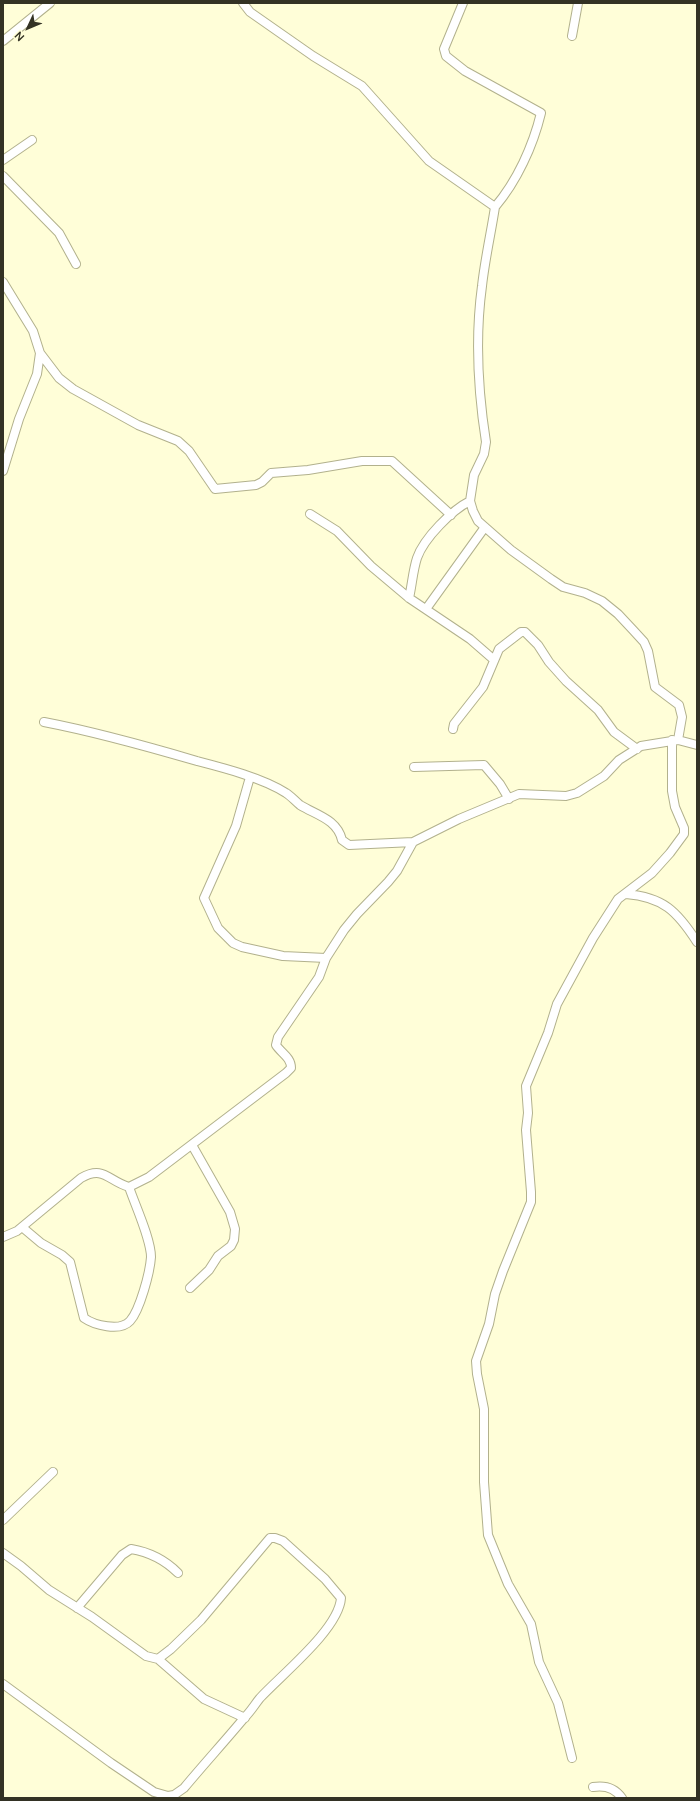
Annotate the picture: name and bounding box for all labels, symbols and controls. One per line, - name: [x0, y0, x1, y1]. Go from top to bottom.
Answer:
- north arrow: [8, 8, 48, 48]
- text: N: [11, 29, 27, 45]

